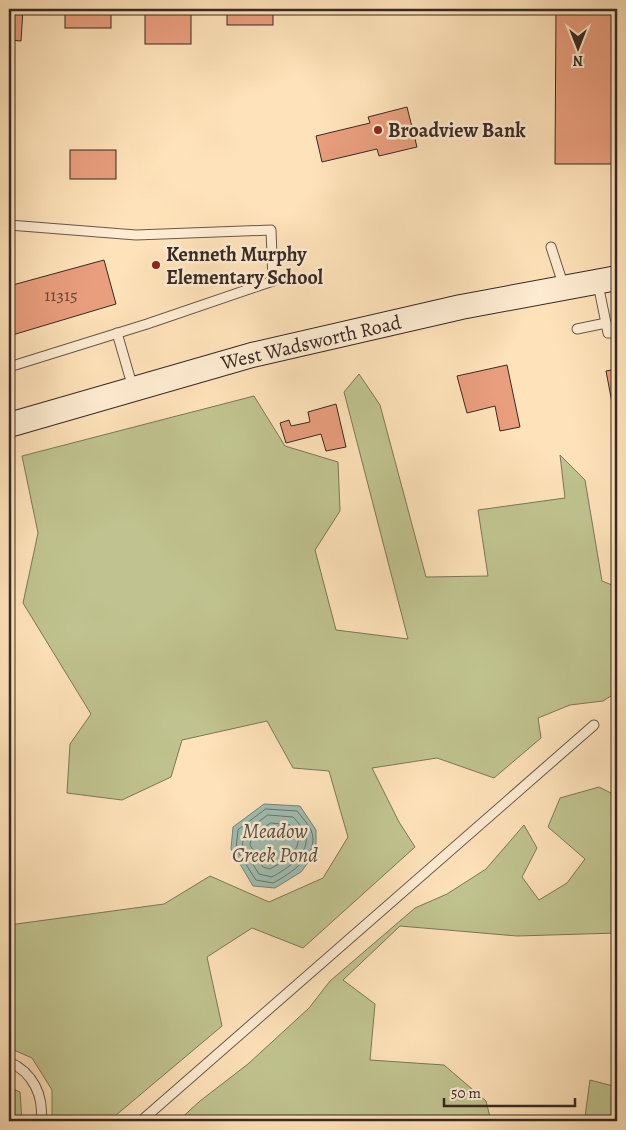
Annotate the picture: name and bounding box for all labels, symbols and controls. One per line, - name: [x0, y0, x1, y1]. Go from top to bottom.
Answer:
- north arrow: [554, 22, 604, 72]
- text: N: [573, 51, 583, 70]
- place label: Broadview Bank: [388, 117, 526, 144]
- marker: Broadview Bank: [372, 124, 384, 136]
- place label: Kenneth Murphy Elementary School: [166, 241, 324, 291]
- marker: Kenneth Murphy Elementary School: [150, 259, 162, 271]
- house number: 11315: [44, 283, 78, 307]
- street label: West Wadsworth Road: [217, 309, 404, 377]
- water label: Meadow Creek Pond: [232, 817, 318, 869]
- scale bar: [444, 1075, 575, 1107]
- text: 50 m: [451, 1083, 481, 1103]

